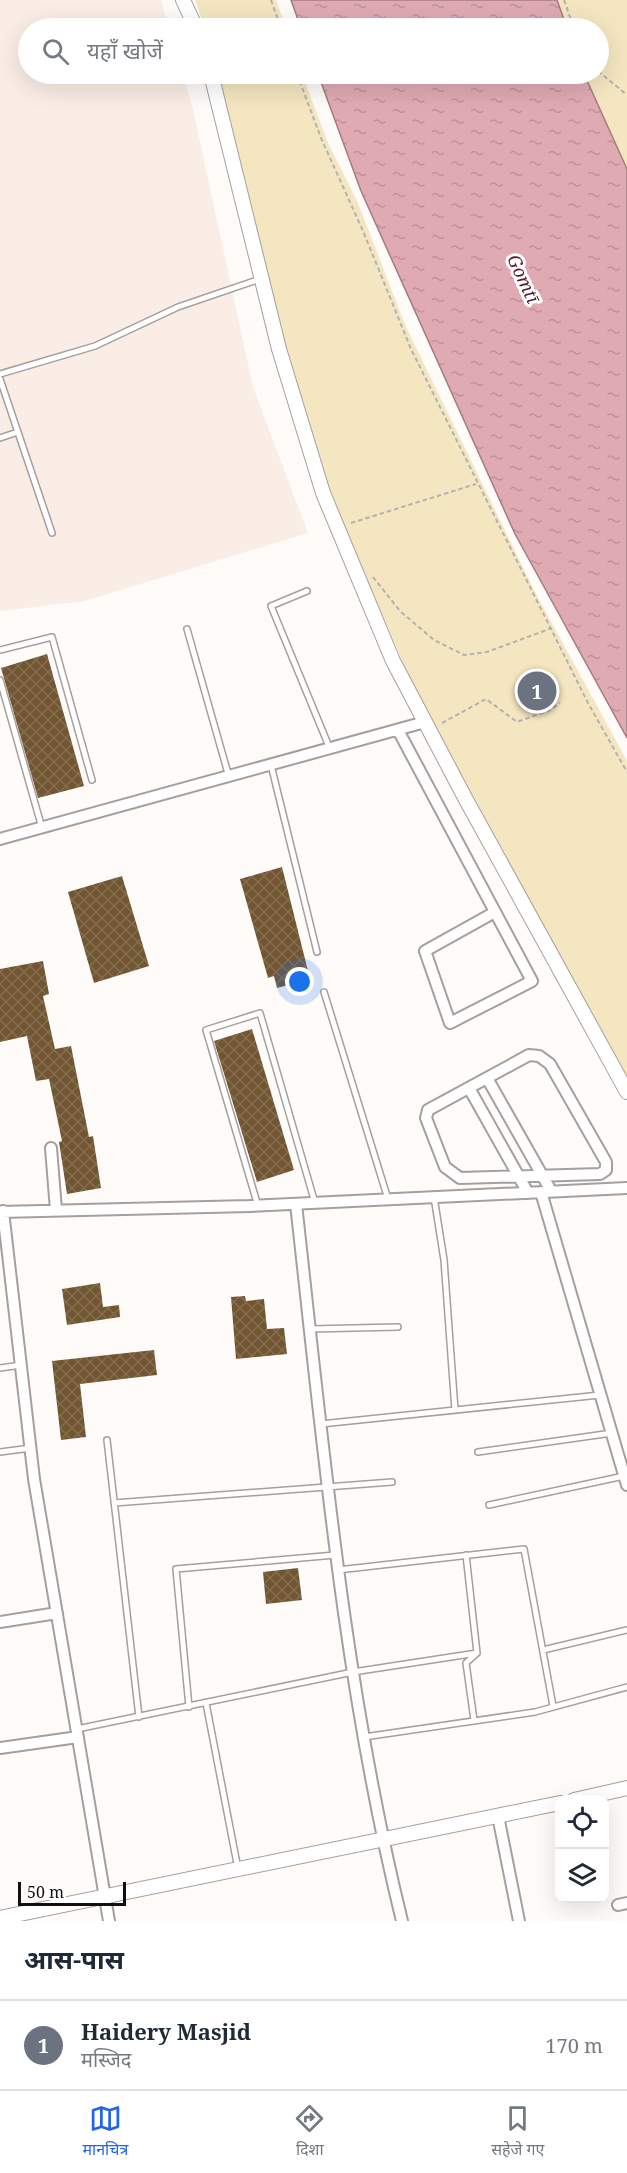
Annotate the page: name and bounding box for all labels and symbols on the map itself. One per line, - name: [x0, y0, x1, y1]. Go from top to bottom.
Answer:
- water label: Gomtī: [502, 250, 546, 308]
- pin: 1: [518, 668, 556, 714]
- your location: [285, 967, 314, 996]
- scale bar: [18, 1879, 126, 1906]

